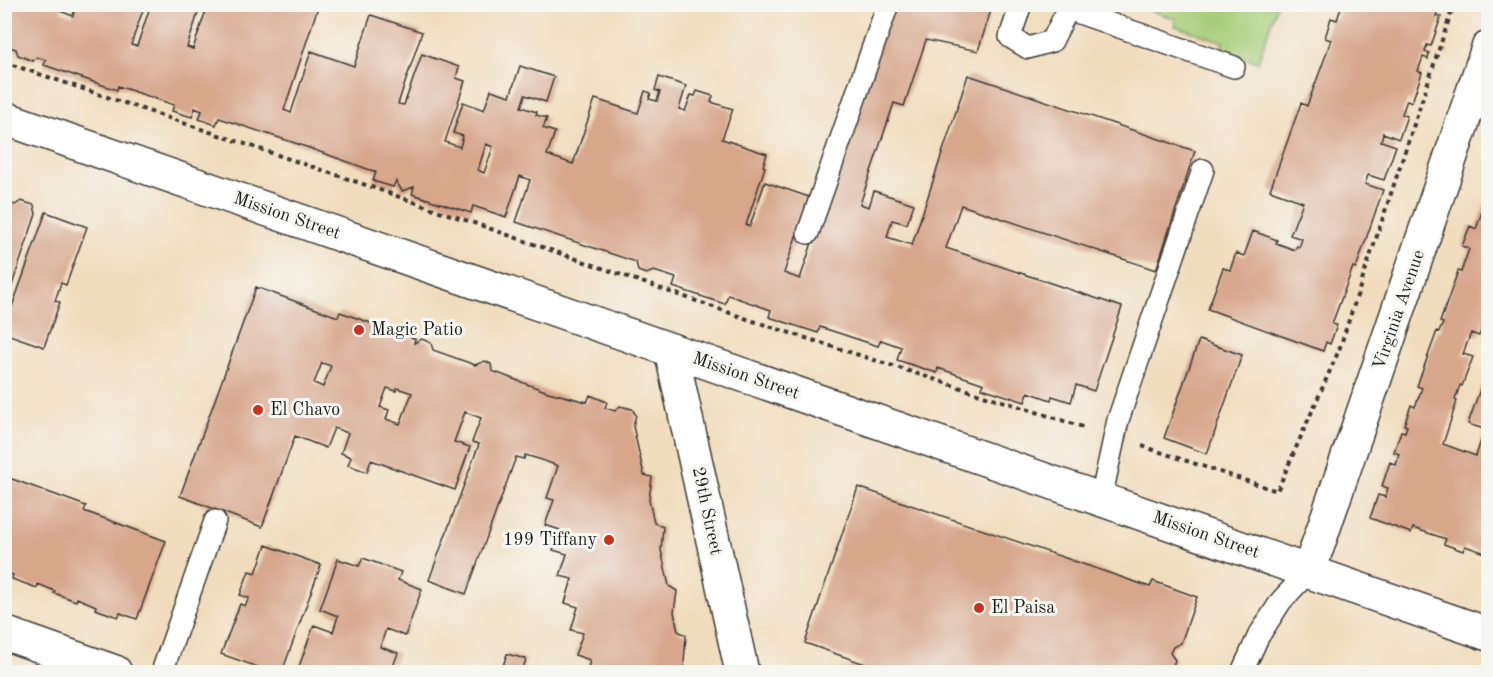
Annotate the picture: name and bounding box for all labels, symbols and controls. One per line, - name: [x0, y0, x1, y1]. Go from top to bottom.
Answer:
- street label: Mission Street: [231, 189, 343, 243]
- street label: Virginia Avenue: [1370, 248, 1428, 372]
- place label: Magic Patio: [371, 321, 463, 339]
- marker: Magic Patio: [352, 323, 366, 337]
- street label: Mission Street: [690, 349, 802, 403]
- place label: El Chavo: [270, 401, 340, 419]
- marker: El Chavo: [251, 403, 265, 417]
- street label: 29th Street: [689, 465, 725, 557]
- street label: Mission Street: [1150, 508, 1262, 562]
- place label: 199 Tiffany: [503, 531, 597, 549]
- marker: 199 Tiffany: [602, 533, 616, 547]
- place label: El Paisa: [991, 599, 1055, 617]
- marker: El Paisa: [972, 601, 986, 615]

